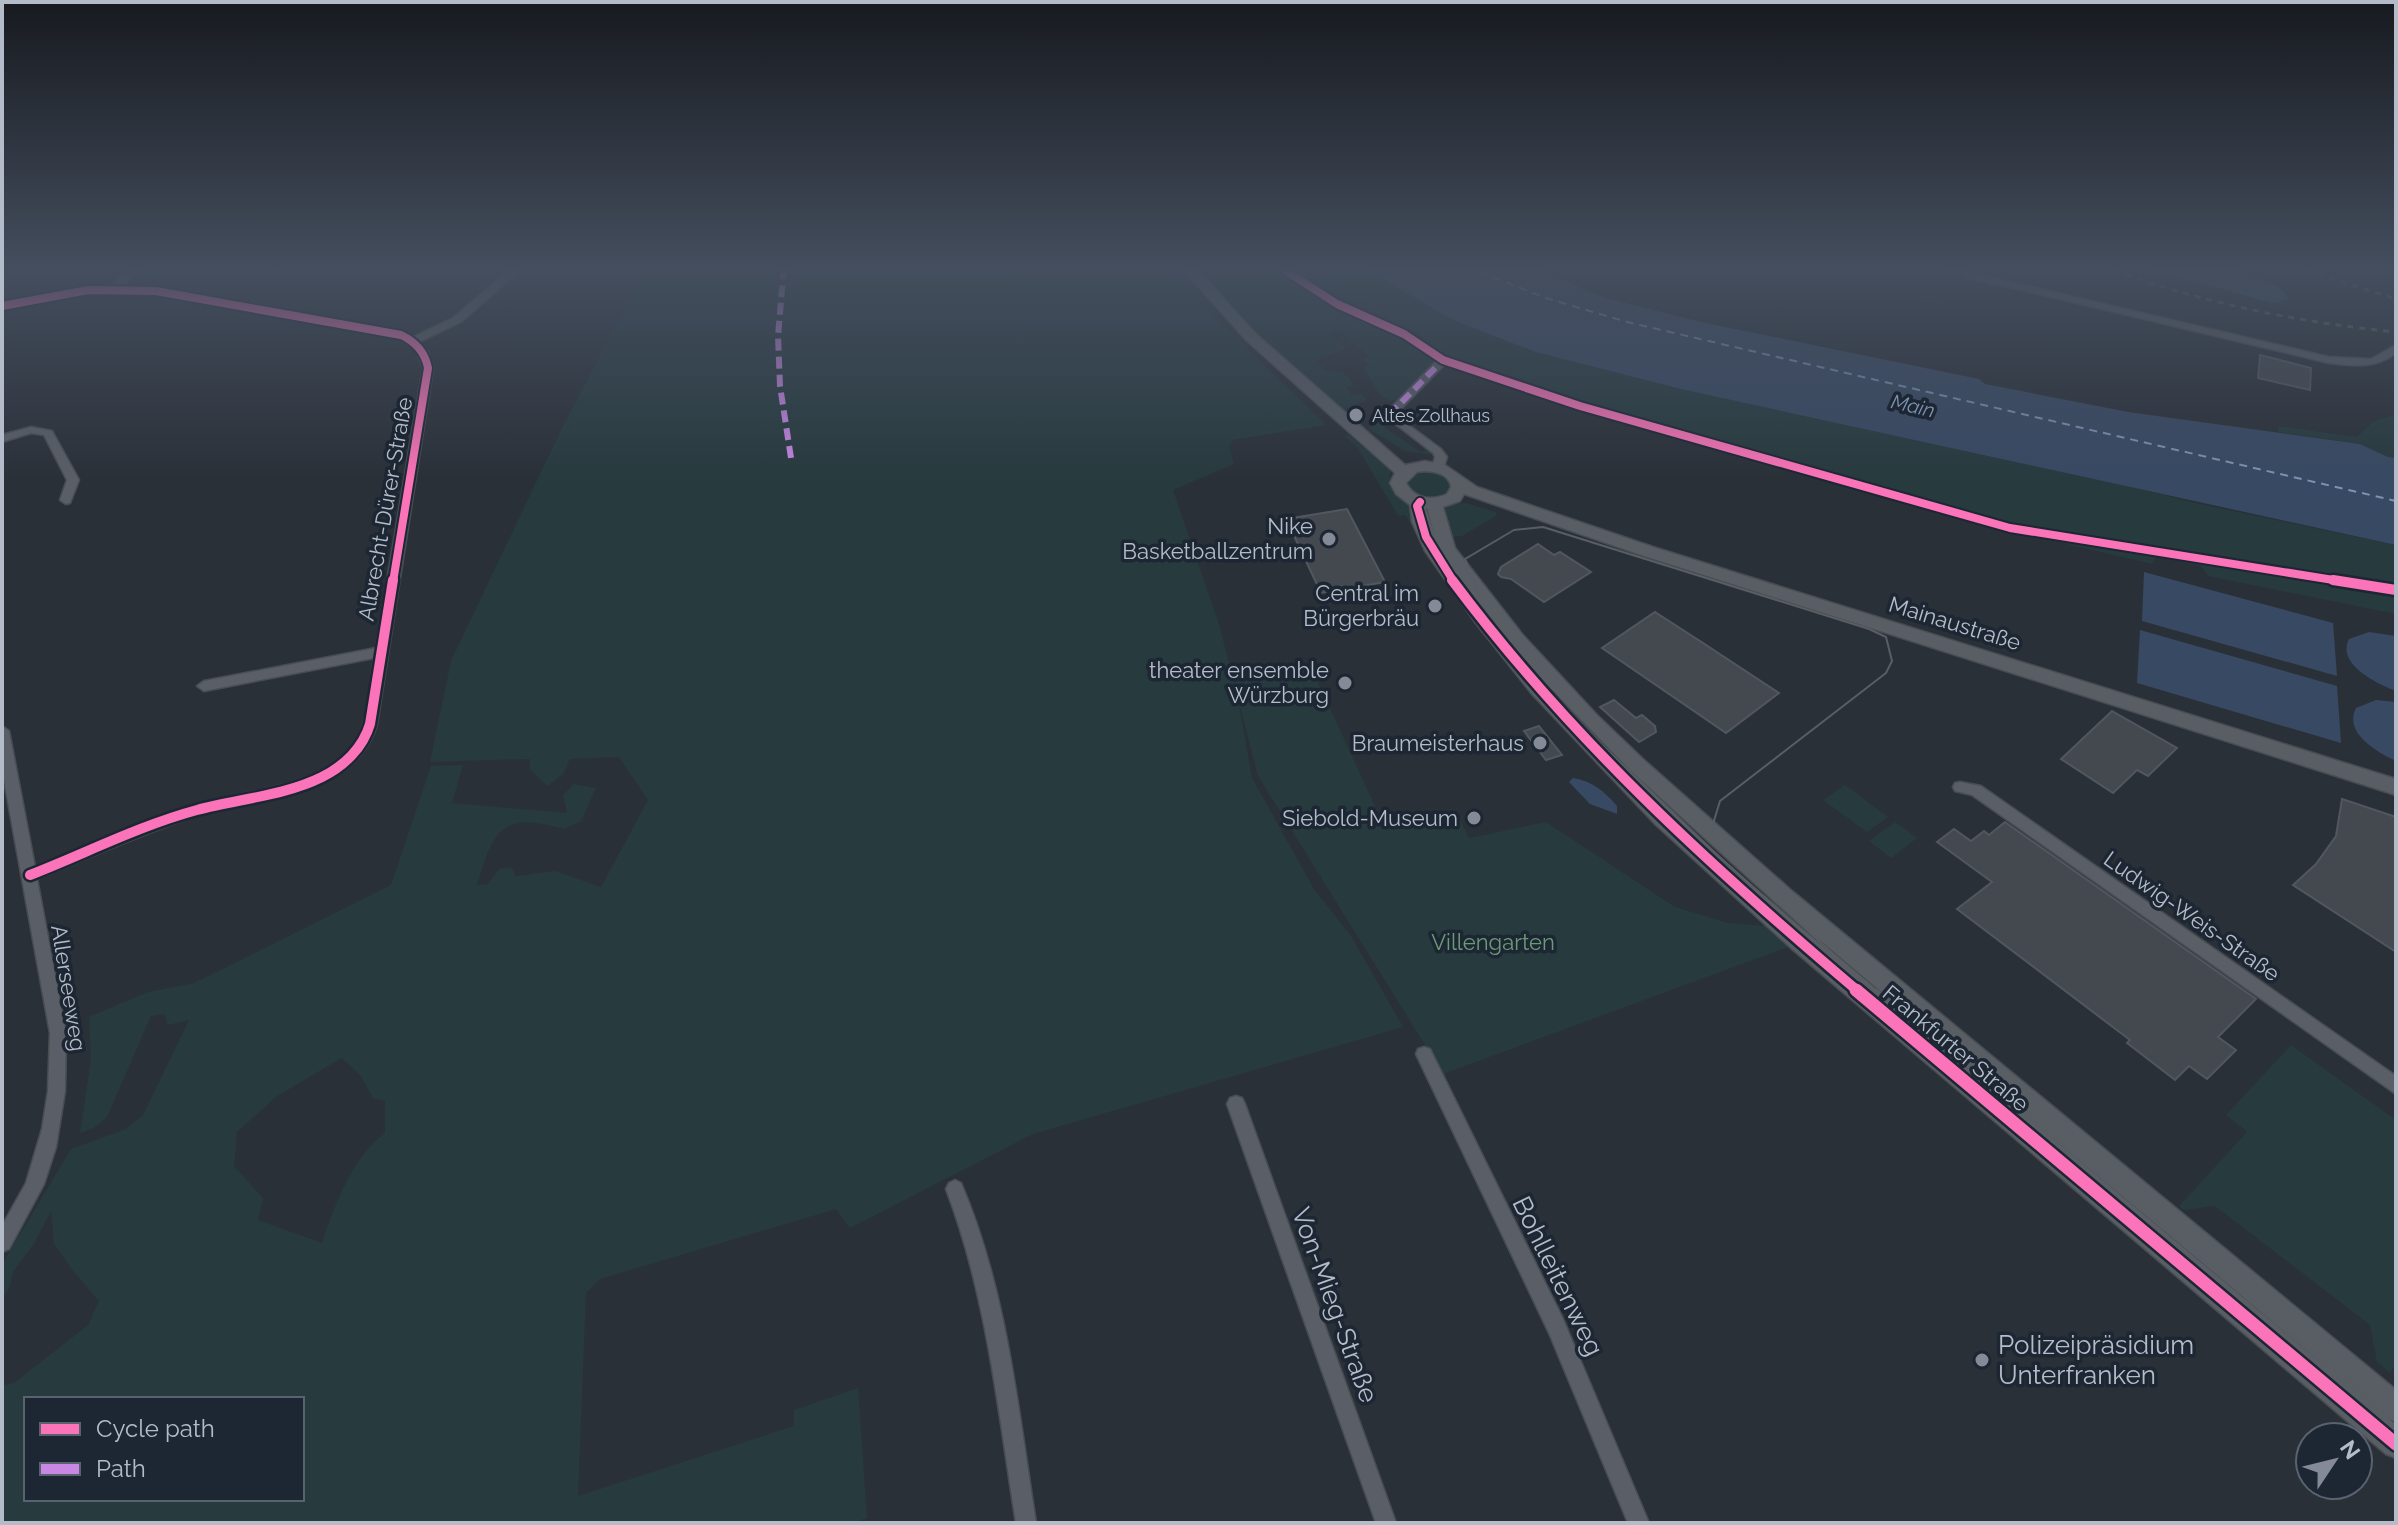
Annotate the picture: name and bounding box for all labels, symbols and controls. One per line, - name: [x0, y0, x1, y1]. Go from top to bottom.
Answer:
- water label: Main: [1889, 389, 1937, 423]
- street label: Albrecht-Dürer-Straße: [353, 395, 417, 623]
- place label: Altes Zollhaus: [1372, 405, 1490, 426]
- marker: Altes Zollhaus: [1347, 406, 1365, 424]
- place label: Nike Basketballzentrum: [1122, 513, 1313, 564]
- marker: Nike Basketballzentrum: [1320, 530, 1338, 548]
- place label: Central im Bürgerbräu: [1303, 580, 1419, 631]
- street label: Mainaustraße: [1886, 591, 2024, 655]
- marker: Central im Bürgerbräu: [1426, 597, 1444, 615]
- place label: theater ensemble Würzburg: [1149, 657, 1329, 708]
- marker: theater ensemble Würzburg: [1336, 674, 1354, 692]
- place label: Braumeisterhaus: [1352, 730, 1524, 756]
- marker: Braumeisterhaus: [1531, 734, 1549, 752]
- place label: Siebold-Museum: [1282, 805, 1458, 831]
- marker: Siebold-Museum: [1465, 809, 1483, 827]
- street label: Ludwig-Weis-Straße: [2099, 846, 2285, 987]
- street label: Allerseeweg: [46, 923, 92, 1053]
- park label: Villengarten: [1431, 929, 1555, 955]
- street label: Frankfurter Straße: [1878, 979, 2034, 1117]
- street label: Bohlleitenweg: [1506, 1191, 1610, 1361]
- street label: Von-Mieg-Straße: [1286, 1203, 1384, 1407]
- place label: Polizeipräsidium Unterfranken: [1998, 1330, 2194, 1390]
- marker: Polizeipräsidium Unterfranken: [1973, 1351, 1991, 1369]
- legend: [24, 1397, 304, 1501]
- text: Cycle path: [96, 1414, 215, 1443]
- north arrow: [2294, 1421, 2374, 1501]
- text: N: [2335, 1435, 2366, 1464]
- text: Path: [96, 1454, 146, 1483]

